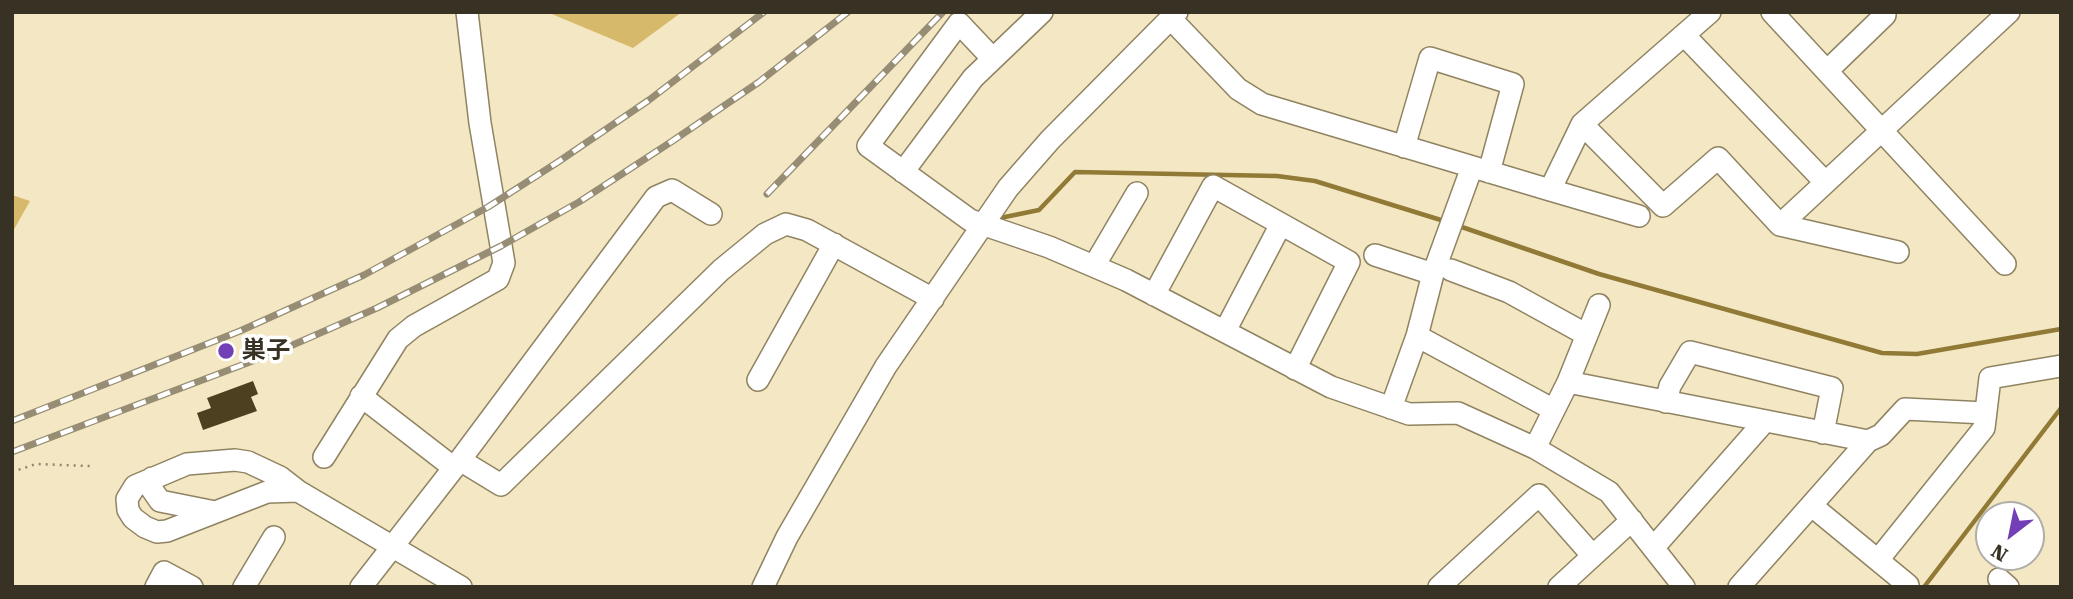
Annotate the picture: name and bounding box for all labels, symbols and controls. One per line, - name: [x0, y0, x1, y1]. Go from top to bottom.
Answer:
- place label: 巣子: [242, 337, 290, 365]
- marker: 巣子: [216, 341, 236, 361]
- north arrow: [1975, 501, 2045, 571]
- text: N: [1987, 539, 2012, 566]

